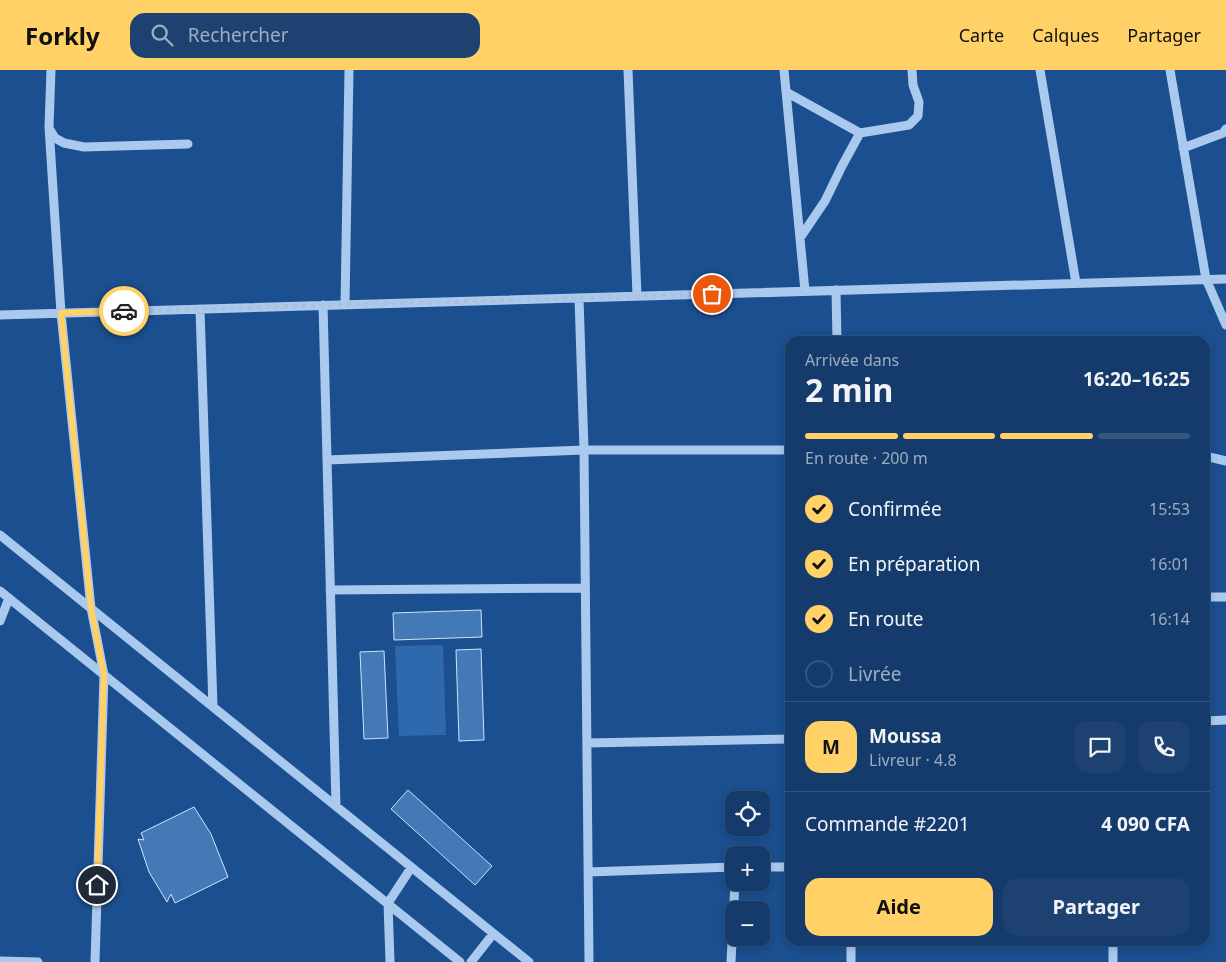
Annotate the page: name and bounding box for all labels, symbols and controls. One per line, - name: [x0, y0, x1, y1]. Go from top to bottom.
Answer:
- search box: [130, 13, 480, 58]
- text: Forkly: [25, 19, 100, 52]
- icon: search: [148, 21, 176, 49]
- text: Rechercher: [188, 22, 289, 48]
- text: Carte: [959, 23, 1004, 47]
- text: Calques: [1032, 23, 1099, 47]
- text: Partager: [1127, 23, 1201, 47]
- pin: [691, 273, 733, 315]
- icon: bag: [698, 280, 726, 308]
- courier: [99, 286, 149, 336]
- icon: car: [110, 297, 138, 325]
- text: Arrivée dans: [805, 349, 899, 371]
- text: 16:20–16:25: [1083, 366, 1190, 392]
- text: 2 min: [805, 368, 893, 411]
- text: En route · 200 m: [805, 447, 928, 469]
- icon: check: [805, 495, 833, 523]
- text: Confirmée: [848, 496, 942, 522]
- text: 15:53: [1149, 498, 1190, 520]
- icon: check: [805, 550, 833, 578]
- text: En préparation: [848, 551, 981, 577]
- text: 16:01: [1149, 553, 1190, 575]
- icon: check: [805, 605, 833, 633]
- text: En route: [848, 606, 924, 632]
- text: 16:14: [1149, 608, 1190, 630]
- text: Livrée: [848, 661, 901, 687]
- button: chat: [1074, 721, 1126, 773]
- button: phone: [1138, 721, 1190, 773]
- text: Moussa: [869, 723, 942, 749]
- text: M: [822, 734, 840, 760]
- text: Livreur · 4.8: [869, 749, 957, 771]
- map controls: [725, 791, 770, 946]
- button: locate: [725, 791, 770, 836]
- text: Commande #2201: [805, 811, 970, 837]
- text: 4 090 CFA: [1101, 811, 1190, 837]
- button: +: [725, 846, 770, 891]
- pin: [76, 864, 118, 906]
- icon: home: [83, 871, 111, 899]
- button: Aide: [805, 878, 993, 936]
- button: Partager: [1003, 878, 1190, 936]
- button: −: [725, 901, 770, 946]

